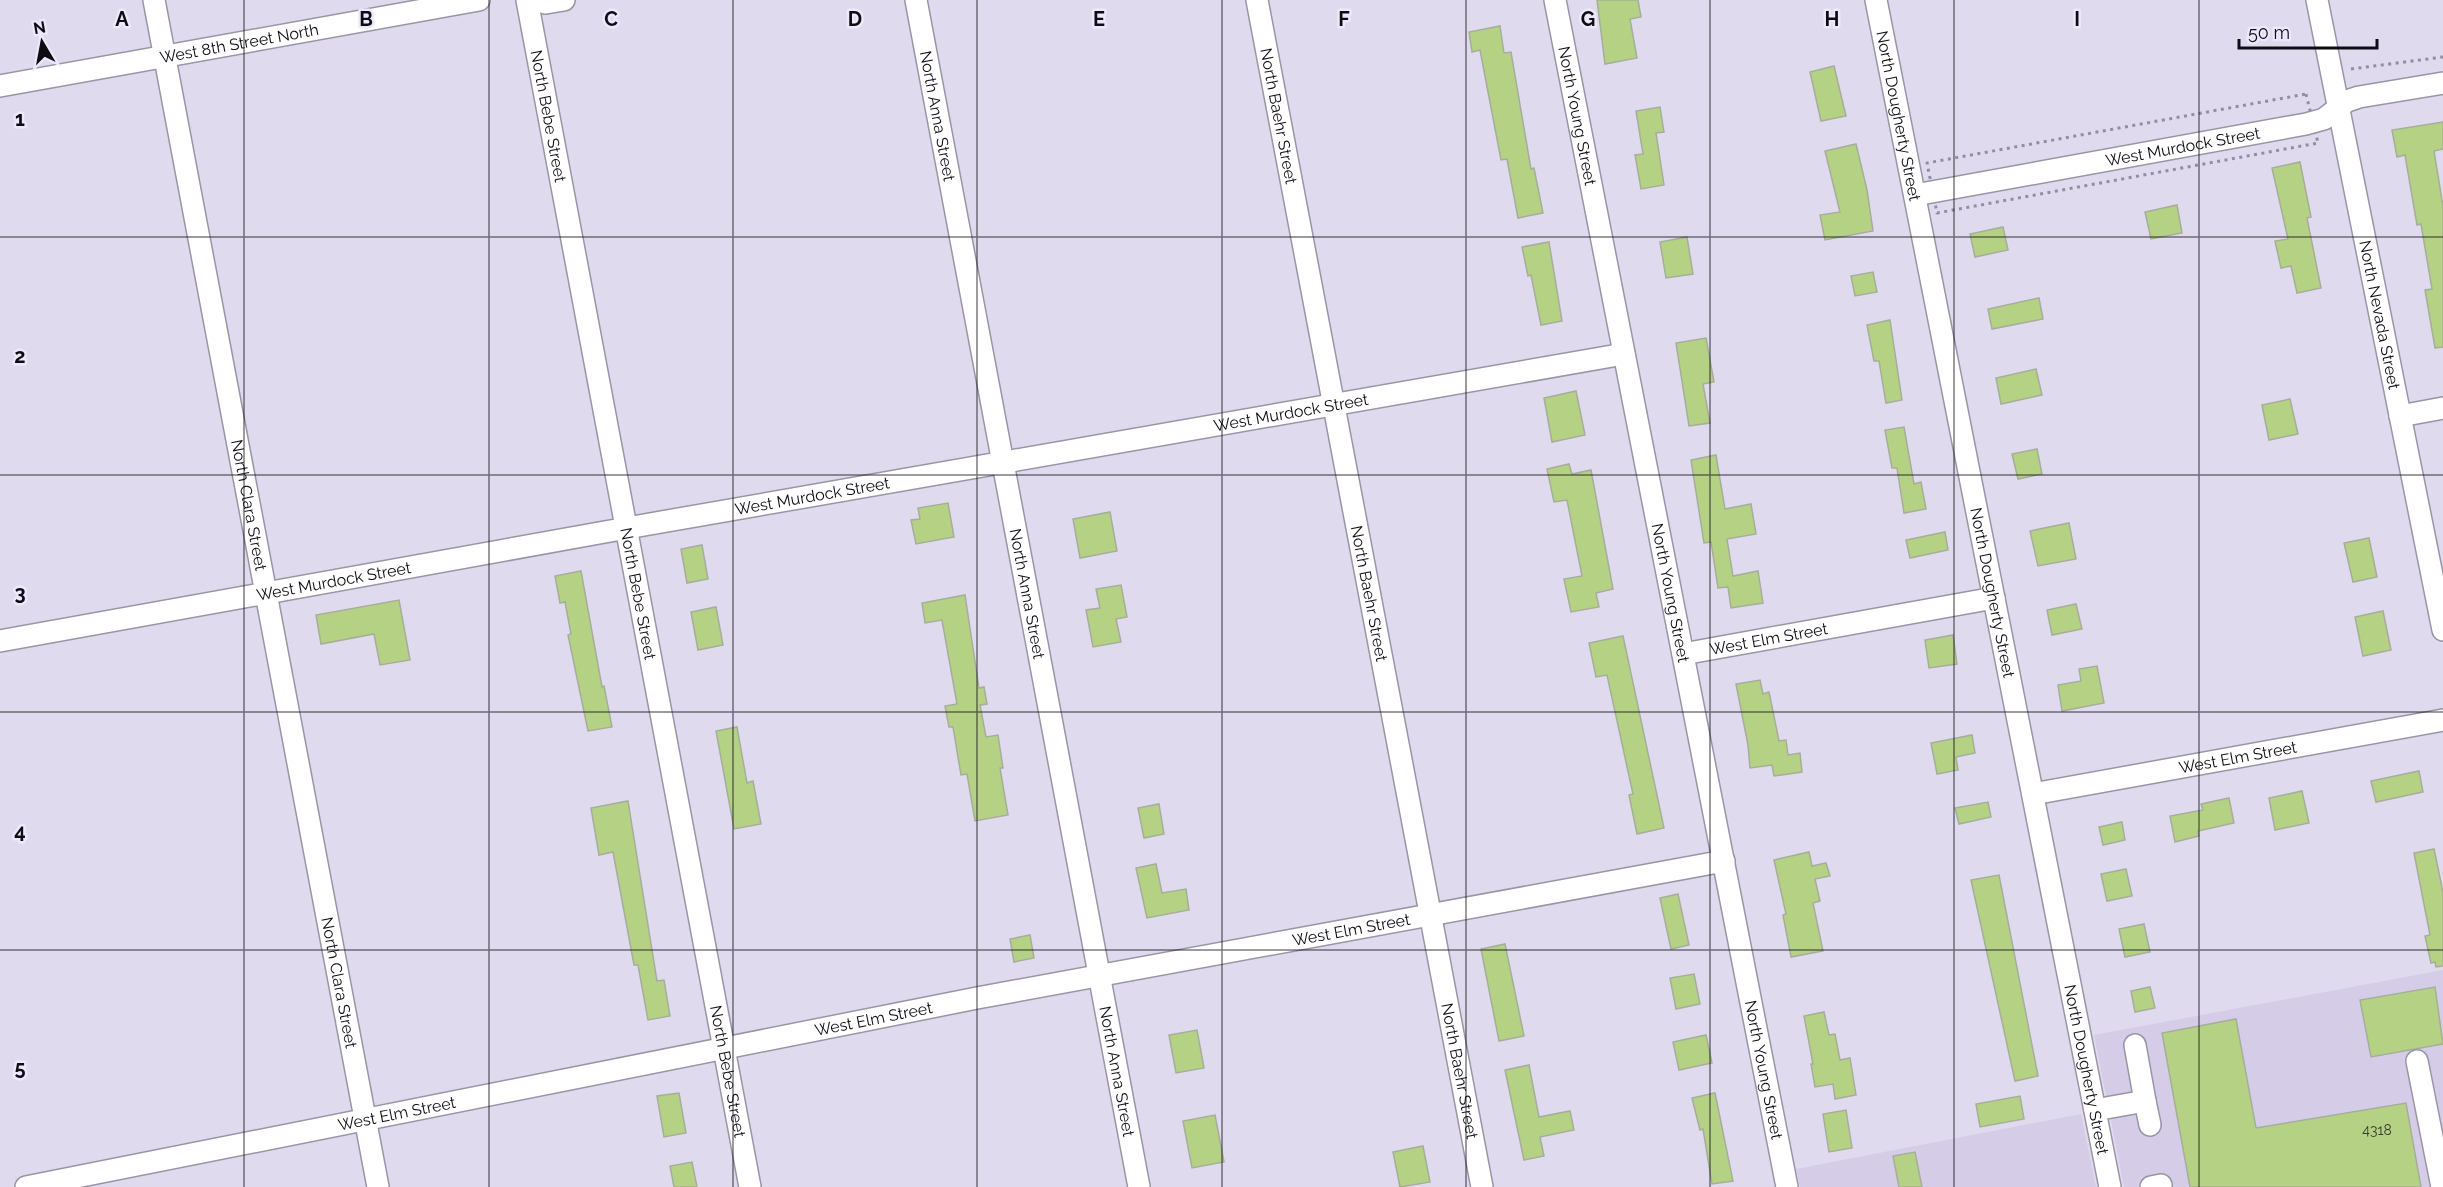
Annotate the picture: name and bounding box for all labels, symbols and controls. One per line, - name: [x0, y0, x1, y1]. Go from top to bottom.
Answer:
- text: A: [115, 7, 129, 31]
- text: B: [359, 7, 373, 31]
- text: C: [604, 7, 618, 31]
- text: D: [848, 7, 862, 31]
- text: E: [1093, 7, 1105, 31]
- text: F: [1338, 7, 1350, 31]
- text: G: [1581, 7, 1595, 31]
- text: H: [1825, 7, 1839, 31]
- text: I: [2074, 7, 2080, 31]
- north arrow: [12, 12, 72, 72]
- scale bar: [2239, 12, 2377, 50]
- text: N: [32, 17, 47, 38]
- street label: West 8th Street North: [158, 20, 320, 67]
- text: 50 m: [2248, 22, 2290, 43]
- street label: North Dougherty Street: [1872, 29, 1925, 203]
- street label: North Young Street: [1554, 45, 1600, 188]
- street label: North Baehr Street: [1256, 46, 1301, 186]
- street label: North Bebe Street: [527, 48, 570, 184]
- street label: North Anna Street: [916, 49, 959, 183]
- text: 1: [15, 107, 25, 131]
- street label: West Murdock Street: [2104, 123, 2262, 170]
- street label: North Nevada Street: [2355, 239, 2404, 392]
- text: 2: [14, 344, 26, 368]
- street label: West Murdock Street: [1212, 390, 1370, 435]
- street label: North Clara Street: [227, 438, 271, 573]
- street label: West Murdock Street: [733, 473, 892, 519]
- street label: North Dougherty Street: [1966, 506, 2019, 680]
- street label: North Young Street: [1647, 522, 1693, 665]
- street label: North Baehr Street: [1347, 524, 1391, 664]
- street label: North Bebe Street: [616, 526, 660, 662]
- street label: North Anna Street: [1005, 527, 1049, 661]
- street label: West Murdock Street: [255, 558, 413, 605]
- text: 3: [14, 581, 26, 605]
- street label: West Elm Street: [1708, 619, 1830, 659]
- street label: West Elm Street: [2177, 737, 2299, 778]
- text: 4: [14, 819, 26, 843]
- street label: West Elm Street: [1291, 910, 1412, 950]
- street label: North Clara Street: [317, 916, 361, 1051]
- street label: North Dougherty Street: [2060, 983, 2113, 1157]
- street label: West Elm Street: [813, 998, 935, 1040]
- street label: North Young Street: [1741, 999, 1787, 1142]
- street label: North Baehr Street: [1437, 1001, 1482, 1141]
- street label: North Bebe Street: [706, 1004, 750, 1140]
- street label: North Anna Street: [1095, 1005, 1138, 1139]
- text: 5: [14, 1056, 26, 1080]
- street label: West Elm Street: [336, 1093, 458, 1135]
- house number: 4318: [2362, 1122, 2392, 1138]

